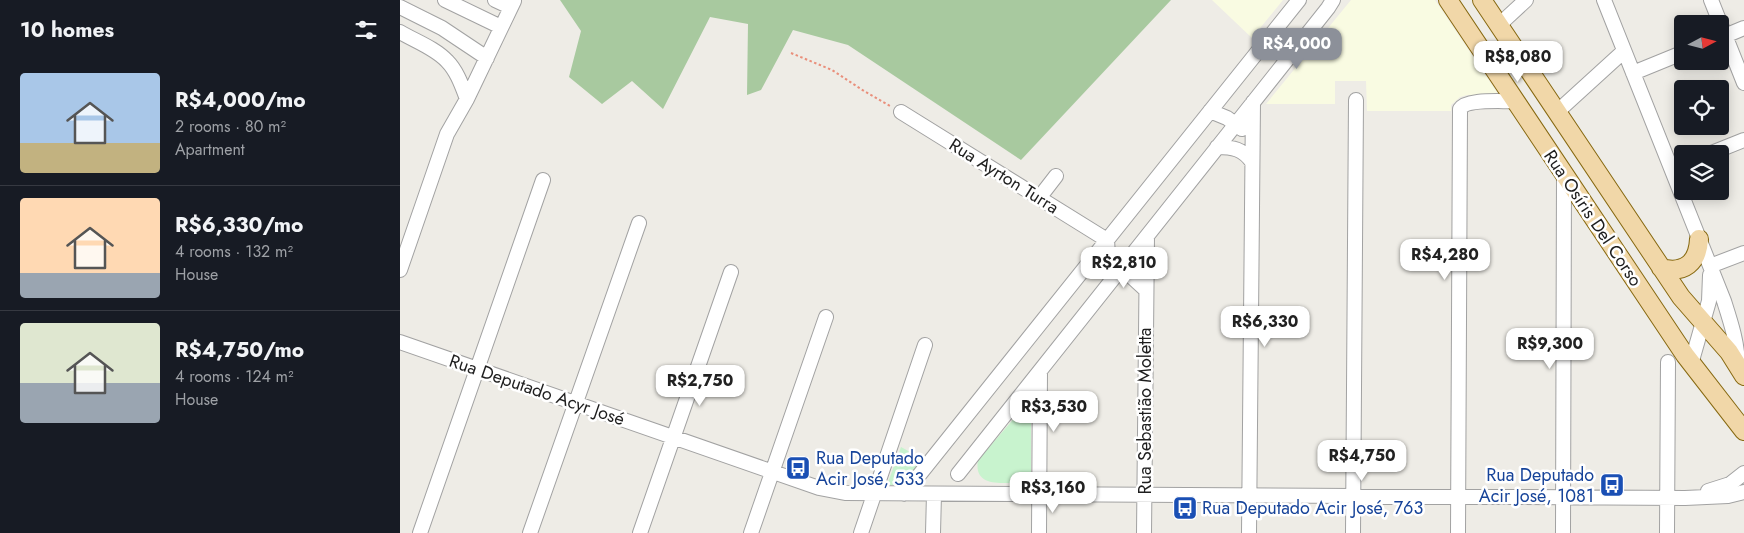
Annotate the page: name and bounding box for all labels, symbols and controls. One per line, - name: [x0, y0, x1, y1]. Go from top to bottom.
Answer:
- text: 10 homes: [20, 15, 114, 45]
- north arrow: [1674, 15, 1729, 70]
- map controls: [1674, 15, 1729, 200]
- icon: filters: [352, 16, 380, 44]
- pin: R$4,000: [1251, 28, 1343, 70]
- text: R$4,000: [1263, 32, 1331, 55]
- pin: R$8,080: [1472, 41, 1564, 83]
- text: R$8,080: [1485, 45, 1551, 68]
- button: locate: [1674, 80, 1729, 135]
- text: R$4,000/mo: [175, 85, 306, 115]
- icon: home: [60, 93, 120, 153]
- text: 2 rooms · 80 m²: [175, 115, 286, 138]
- street label: Rua Ayrton Turra: [944, 132, 1064, 220]
- text: Apartment: [175, 138, 245, 161]
- street label: Rua Osíris Del Corso: [1538, 145, 1649, 292]
- button: layers: [1674, 145, 1729, 200]
- text: R$6,330/mo: [175, 210, 303, 240]
- icon: home: [60, 218, 120, 278]
- pin: R$4,280: [1399, 238, 1491, 281]
- text: 4 rooms · 132 m²: [175, 240, 293, 263]
- text: R$4,280: [1411, 243, 1479, 266]
- pin: R$2,810: [1078, 246, 1170, 289]
- text: R$2,810: [1092, 251, 1156, 274]
- text: House: [175, 263, 218, 286]
- pin: R$6,330: [1219, 306, 1311, 348]
- text: R$6,330: [1232, 310, 1298, 333]
- street label: Rua Sebastião Moletta: [1132, 328, 1158, 494]
- pin: R$9,300: [1504, 328, 1596, 370]
- text: R$9,300: [1517, 332, 1583, 355]
- text: R$4,750/mo: [175, 335, 304, 365]
- icon: home: [60, 343, 120, 403]
- street label: Rua Deputado Acyr José: [446, 348, 628, 432]
- pin: R$2,750: [654, 364, 746, 407]
- text: 4 rooms · 124 m²: [175, 365, 294, 388]
- text: R$2,750: [667, 369, 733, 392]
- text: House: [175, 388, 218, 411]
- pin: R$3,530: [1008, 390, 1100, 433]
- text: R$3,530: [1021, 395, 1087, 418]
- pin: R$4,750: [1316, 440, 1408, 482]
- text: R$4,750: [1328, 444, 1396, 467]
- place label: Rua Deputado Acir José, 533: [816, 445, 924, 492]
- bus stop icon: Rua Deputado Acir José, 533: [785, 455, 811, 481]
- place label: Rua Deputado Acir José, 1081: [1479, 462, 1594, 509]
- pin: R$3,160: [1007, 472, 1099, 514]
- bus stop icon: Rua Deputado Acir José, 1081: [1599, 472, 1625, 498]
- text: R$3,160: [1021, 476, 1085, 499]
- bus stop icon: Rua Deputado Acir José, 763: [1172, 495, 1198, 521]
- place label: Rua Deputado Acir José, 763: [1202, 495, 1423, 521]

